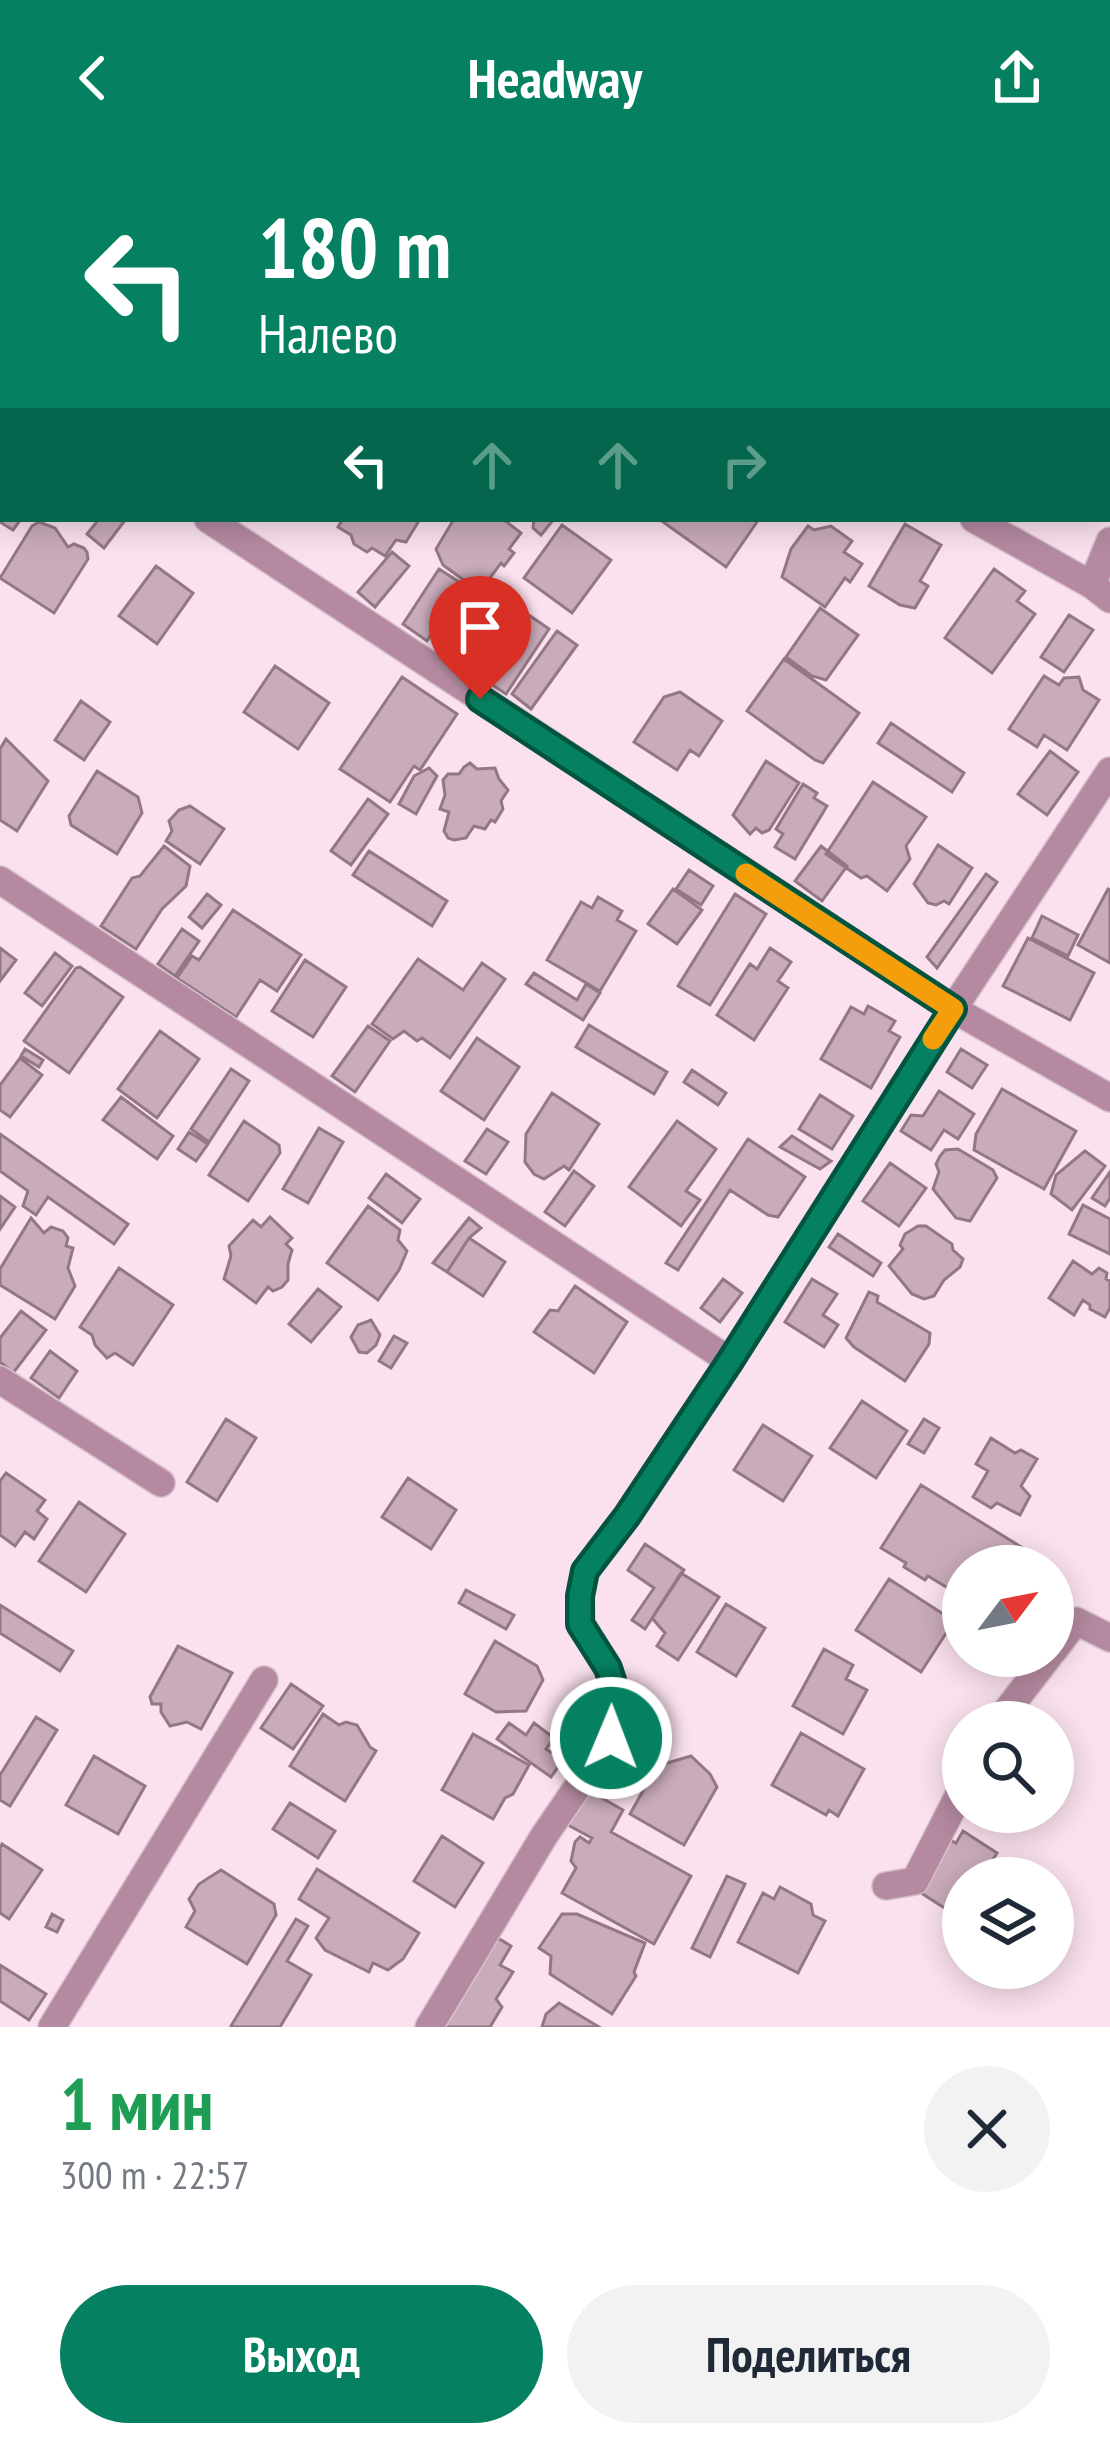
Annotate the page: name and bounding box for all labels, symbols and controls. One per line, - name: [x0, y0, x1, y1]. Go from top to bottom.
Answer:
- text: Headway: [468, 43, 642, 113]
- icon: back: [60, 45, 126, 111]
- icon: share: [984, 45, 1050, 111]
- text: 180 m: [258, 192, 451, 301]
- icon: left: [60, 204, 216, 360]
- text: Налево: [258, 298, 398, 368]
- icon: left: [333, 432, 399, 498]
- icon: ahead: [459, 432, 525, 498]
- icon: ahead: [585, 432, 651, 498]
- icon: right: [711, 432, 777, 498]
- pin: [429, 576, 531, 699]
- icon: arrive: [447, 594, 513, 660]
- north arrow: [942, 1545, 1074, 1677]
- map controls: [942, 1545, 1074, 1989]
- position arrow: [548, 1675, 674, 1801]
- button: search: [942, 1701, 1074, 1833]
- button: layers: [942, 1857, 1074, 1989]
- text: 1 мин: [60, 2057, 214, 2150]
- button: close: [924, 2066, 1050, 2192]
- text: 300 m · 22:57: [60, 2149, 249, 2200]
- button: Выход: [60, 2285, 543, 2423]
- button: Поделиться: [567, 2285, 1050, 2423]

